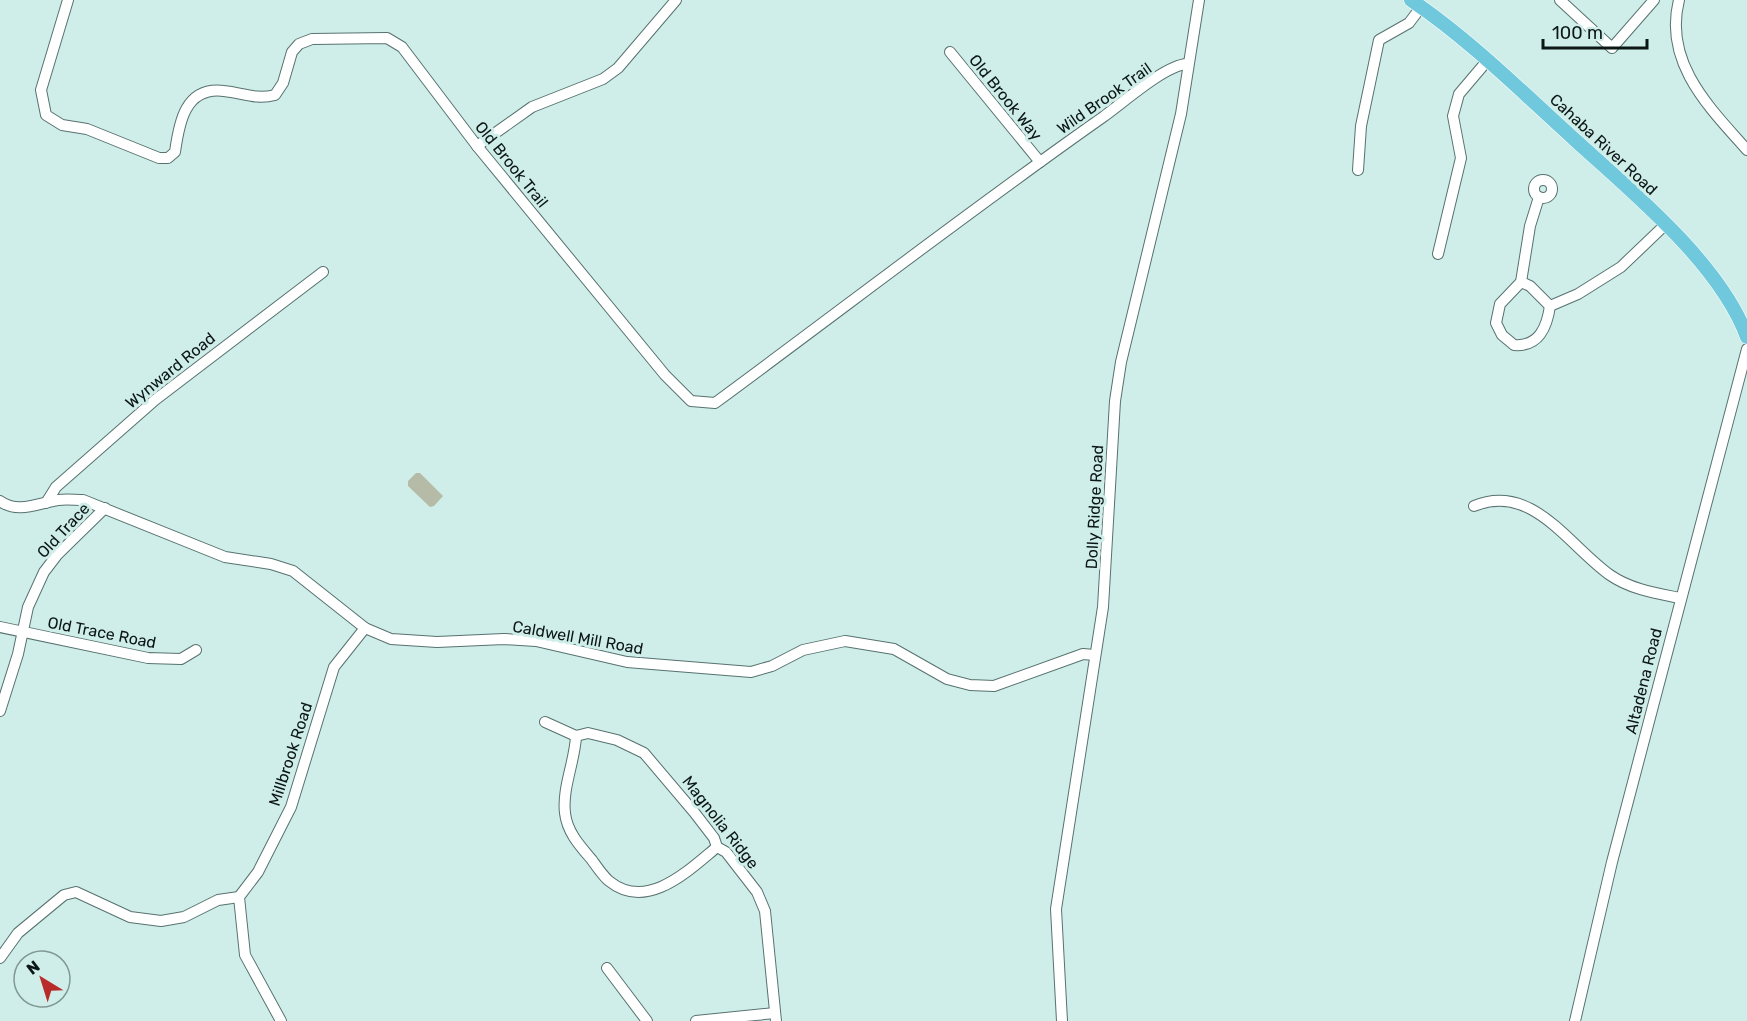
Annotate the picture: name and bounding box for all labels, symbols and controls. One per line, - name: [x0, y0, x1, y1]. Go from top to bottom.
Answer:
- scale bar: [1543, 12, 1646, 50]
- text: 100 m: [1552, 22, 1603, 44]
- street label: Old Brook Way: [965, 51, 1046, 144]
- street label: Wild Brook Trail: [1053, 59, 1155, 138]
- street label: Cahaba River Road: [1546, 90, 1661, 199]
- street label: Old Brook Trail: [471, 117, 552, 211]
- street label: Wynward Road: [122, 328, 219, 412]
- street label: Dolly Ridge Road: [1082, 444, 1107, 570]
- street label: Old Trace: [33, 499, 94, 562]
- street label: Old Trace Road: [46, 613, 158, 652]
- street label: Caldwell Mill Road: [511, 617, 645, 658]
- street label: Altadena Road: [1621, 626, 1666, 736]
- street label: Millbrook Road: [265, 700, 316, 808]
- street label: Magnolia Ridge: [678, 772, 763, 873]
- north arrow: [12, 949, 72, 1009]
- text: N: [23, 957, 43, 979]

